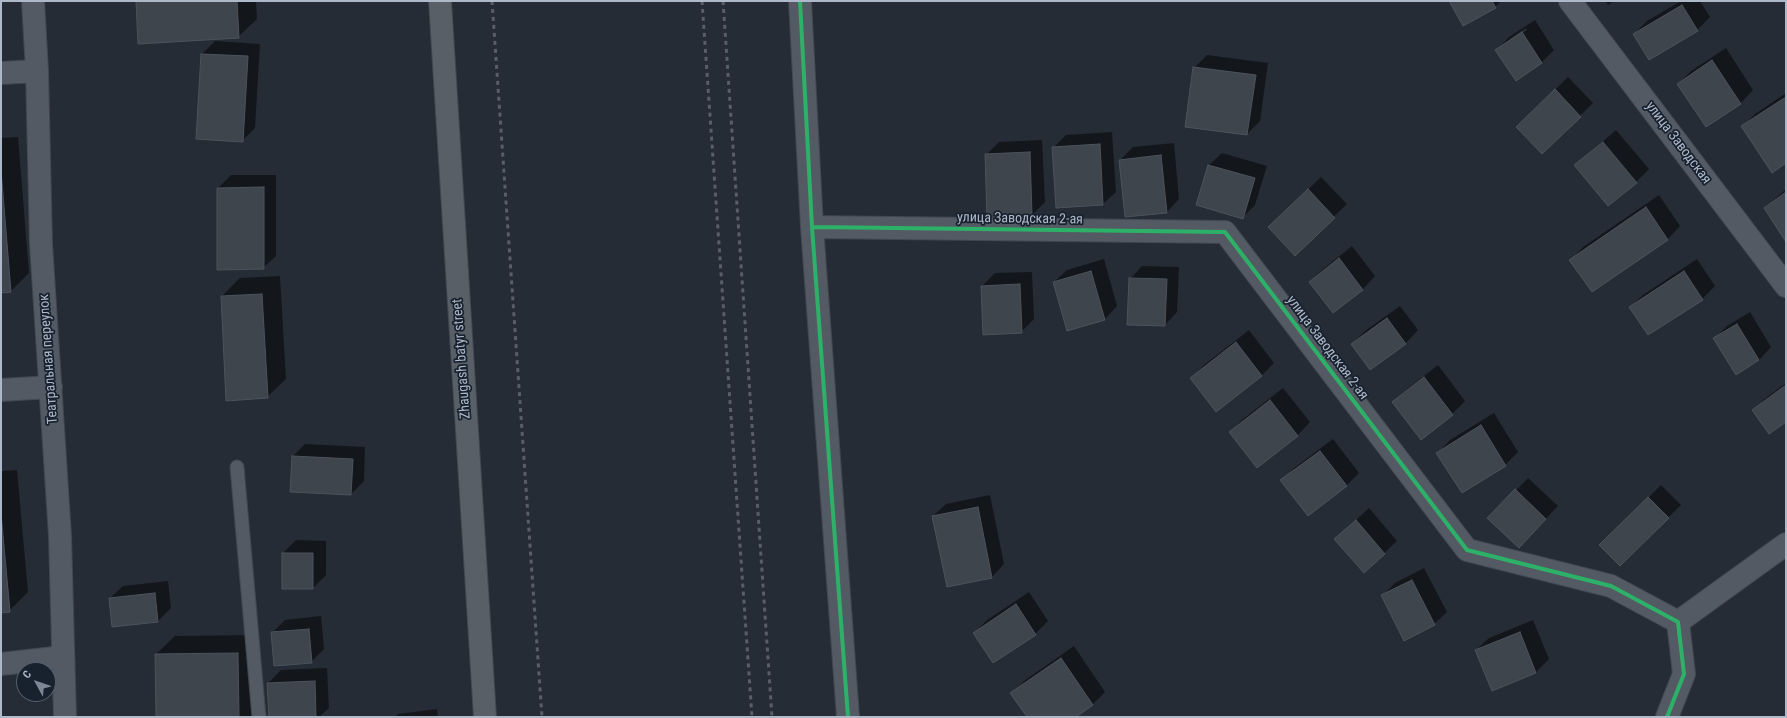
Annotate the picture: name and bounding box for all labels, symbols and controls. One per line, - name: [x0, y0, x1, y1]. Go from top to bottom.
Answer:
- street label: улица Заводская: [1642, 99, 1714, 187]
- street label: улица Заводская 2-ая: [957, 210, 1083, 228]
- street label: Театральная переулок: [36, 293, 62, 425]
- street label: улица Заводская 2-ая: [1282, 293, 1372, 403]
- street label: Zhaugash batyr street: [449, 298, 475, 420]
- north arrow: [16, 662, 56, 702]
- text: С: [20, 668, 34, 681]

